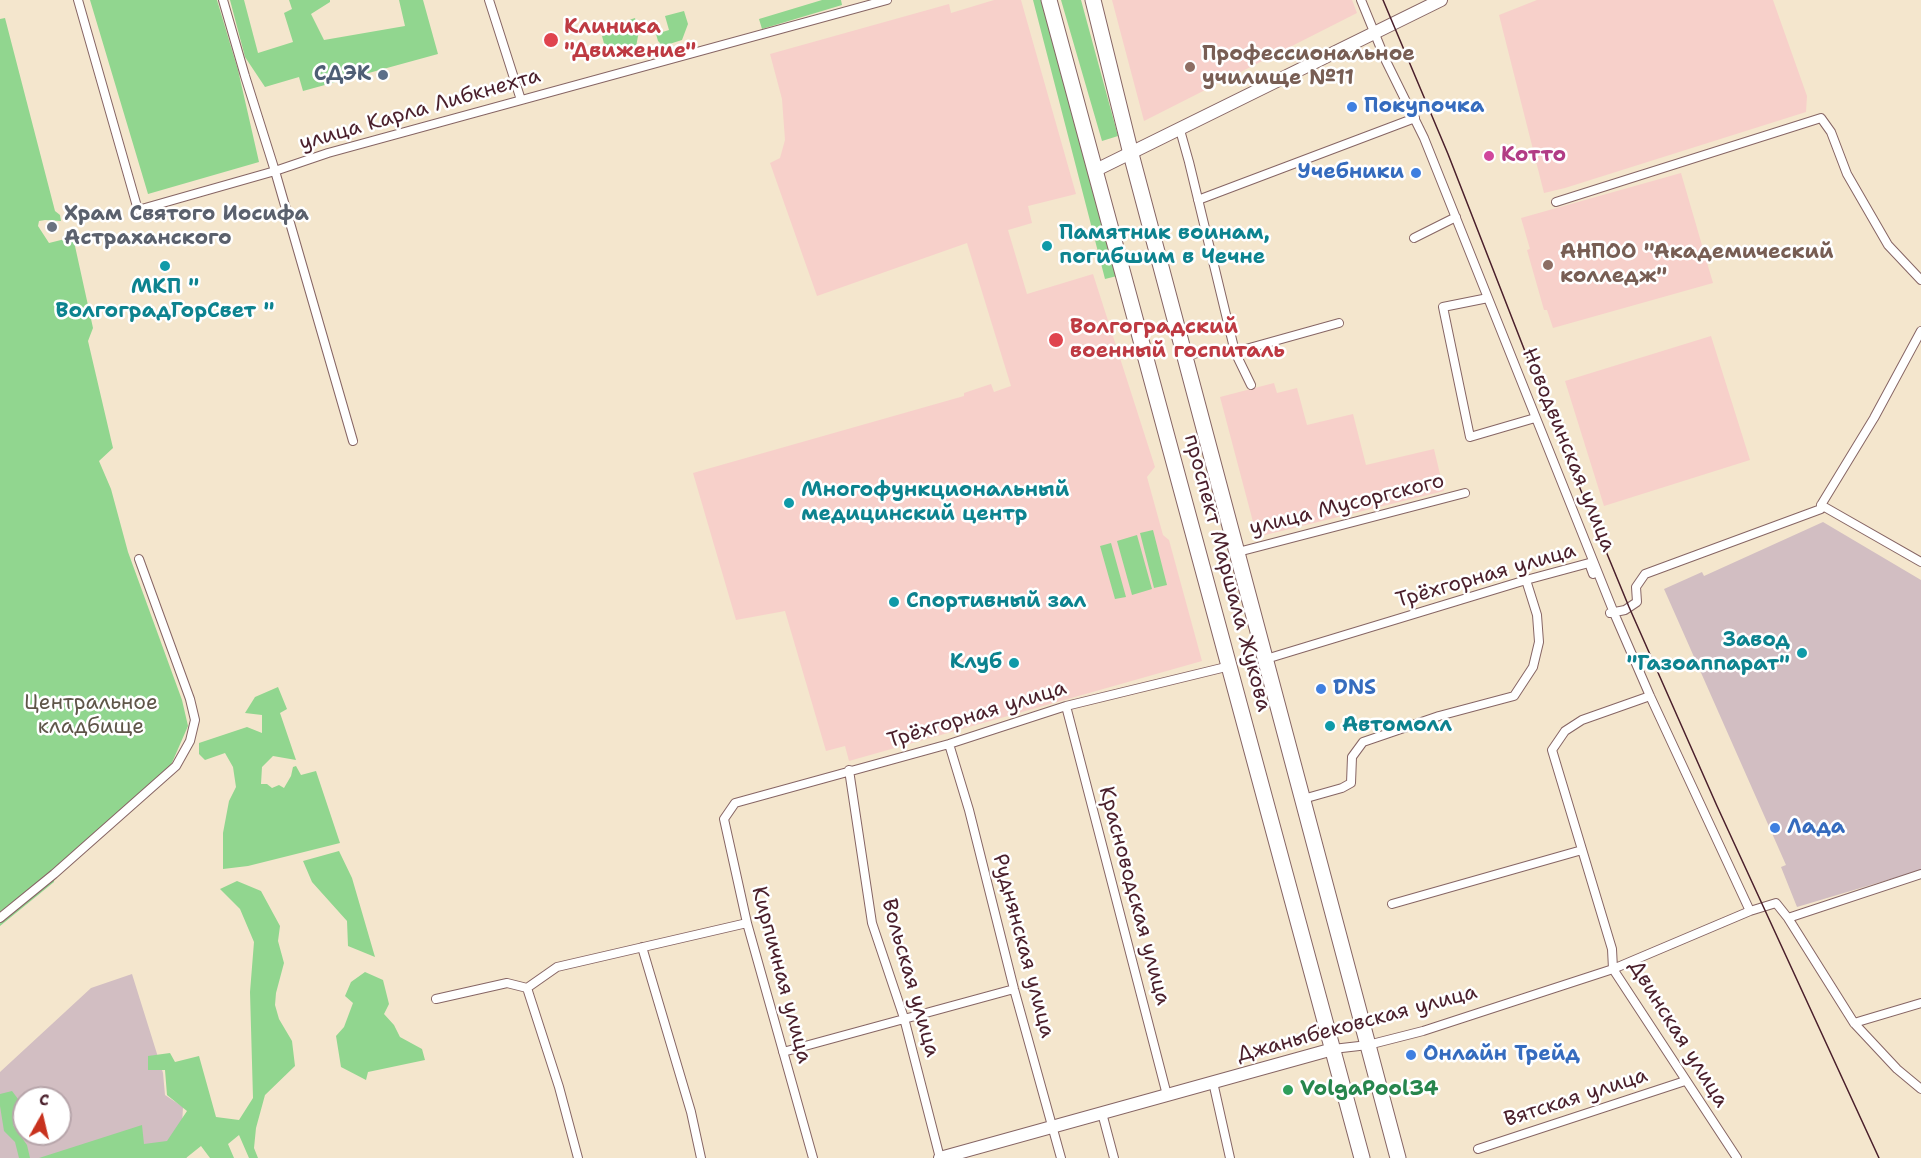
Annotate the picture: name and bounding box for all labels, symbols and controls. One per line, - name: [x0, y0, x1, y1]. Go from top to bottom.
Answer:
- place label: Клиника "Движение": [564, 15, 696, 65]
- marker: Клиника "Движение": [542, 31, 560, 49]
- place label: Профессиональное училище №11: [1202, 42, 1415, 92]
- marker: Профессиональное училище №11: [1183, 60, 1197, 74]
- place label: СДЭК: [314, 62, 371, 88]
- street label: улица Карла Либкнехта: [296, 63, 544, 157]
- marker: СДЭК: [376, 68, 390, 82]
- place label: Покупочка: [1364, 94, 1484, 120]
- marker: Покупочка: [1345, 100, 1359, 114]
- place label: Котто: [1501, 143, 1566, 169]
- marker: Котто: [1482, 149, 1496, 163]
- place label: Учебники: [1297, 160, 1404, 186]
- marker: Учебники: [1409, 166, 1423, 180]
- place label: Храм Святого Иосифа Астраханского: [64, 202, 309, 252]
- marker: Храм Святого Иосифа Астраханского: [45, 220, 59, 234]
- place label: Памятник воинам, погибшим в Чечне: [1059, 221, 1270, 271]
- marker: Памятник воинам, погибшим в Чечне: [1040, 239, 1054, 253]
- place label: АНПОО "Академический колледж": [1560, 240, 1833, 290]
- marker: АНПОО "Академический колледж": [1541, 258, 1555, 272]
- marker: МКП " ВолгоградГорСвет ": [158, 259, 172, 273]
- place label: МКП " ВолгоградГорСвет ": [56, 275, 274, 325]
- place label: Волгоградский военный госпиталь: [1070, 315, 1285, 365]
- marker: Волгоградский военный госпиталь: [1047, 331, 1065, 349]
- street label: Новодвинская улица: [1516, 344, 1620, 556]
- street label: проспект Маршала Жукова: [1178, 432, 1276, 714]
- street label: улица Мусоргского: [1247, 469, 1447, 541]
- place label: Многофункциональный медицинский центр: [801, 478, 1069, 528]
- marker: Многофункциональный медицинский центр: [782, 496, 796, 510]
- street label: Трёхгорная улица: [1393, 538, 1579, 614]
- place label: Спортивный зал: [906, 589, 1086, 615]
- marker: Спортивный зал: [887, 595, 901, 609]
- place label: Завод "Газоаппарат": [1626, 628, 1790, 678]
- marker: Завод "Газоаппарат": [1795, 646, 1809, 660]
- place label: Клуб: [950, 650, 1002, 676]
- marker: Клуб: [1007, 656, 1021, 670]
- street label: Трёхгорная улица: [884, 676, 1070, 754]
- place label: DNS: [1333, 676, 1376, 702]
- marker: DNS: [1314, 682, 1328, 696]
- park label: Центральное кладбище: [24, 691, 158, 741]
- place label: Автомолл: [1342, 713, 1452, 739]
- marker: Автомолл: [1323, 719, 1337, 733]
- street label: Красноводская улица: [1093, 784, 1175, 1008]
- place label: Лада: [1787, 815, 1845, 841]
- marker: Лада: [1768, 821, 1782, 835]
- street label: Руднянская улица: [986, 851, 1060, 1041]
- street label: Кирпичная улица: [745, 884, 817, 1066]
- street label: Вольская улица: [875, 896, 945, 1060]
- street label: Двинская улица: [1623, 956, 1733, 1112]
- street label: Джаныбековская улица: [1234, 980, 1480, 1068]
- place label: Онлайн Трейд: [1423, 1042, 1580, 1068]
- marker: Онлайн Трейд: [1404, 1048, 1418, 1062]
- street label: Вятская улица: [1501, 1063, 1651, 1133]
- place label: VolgaPool34: [1300, 1077, 1438, 1103]
- marker: VolgaPool34: [1281, 1083, 1295, 1097]
- north arrow: [12, 1086, 72, 1146]
- text: С: [38, 1089, 51, 1111]

